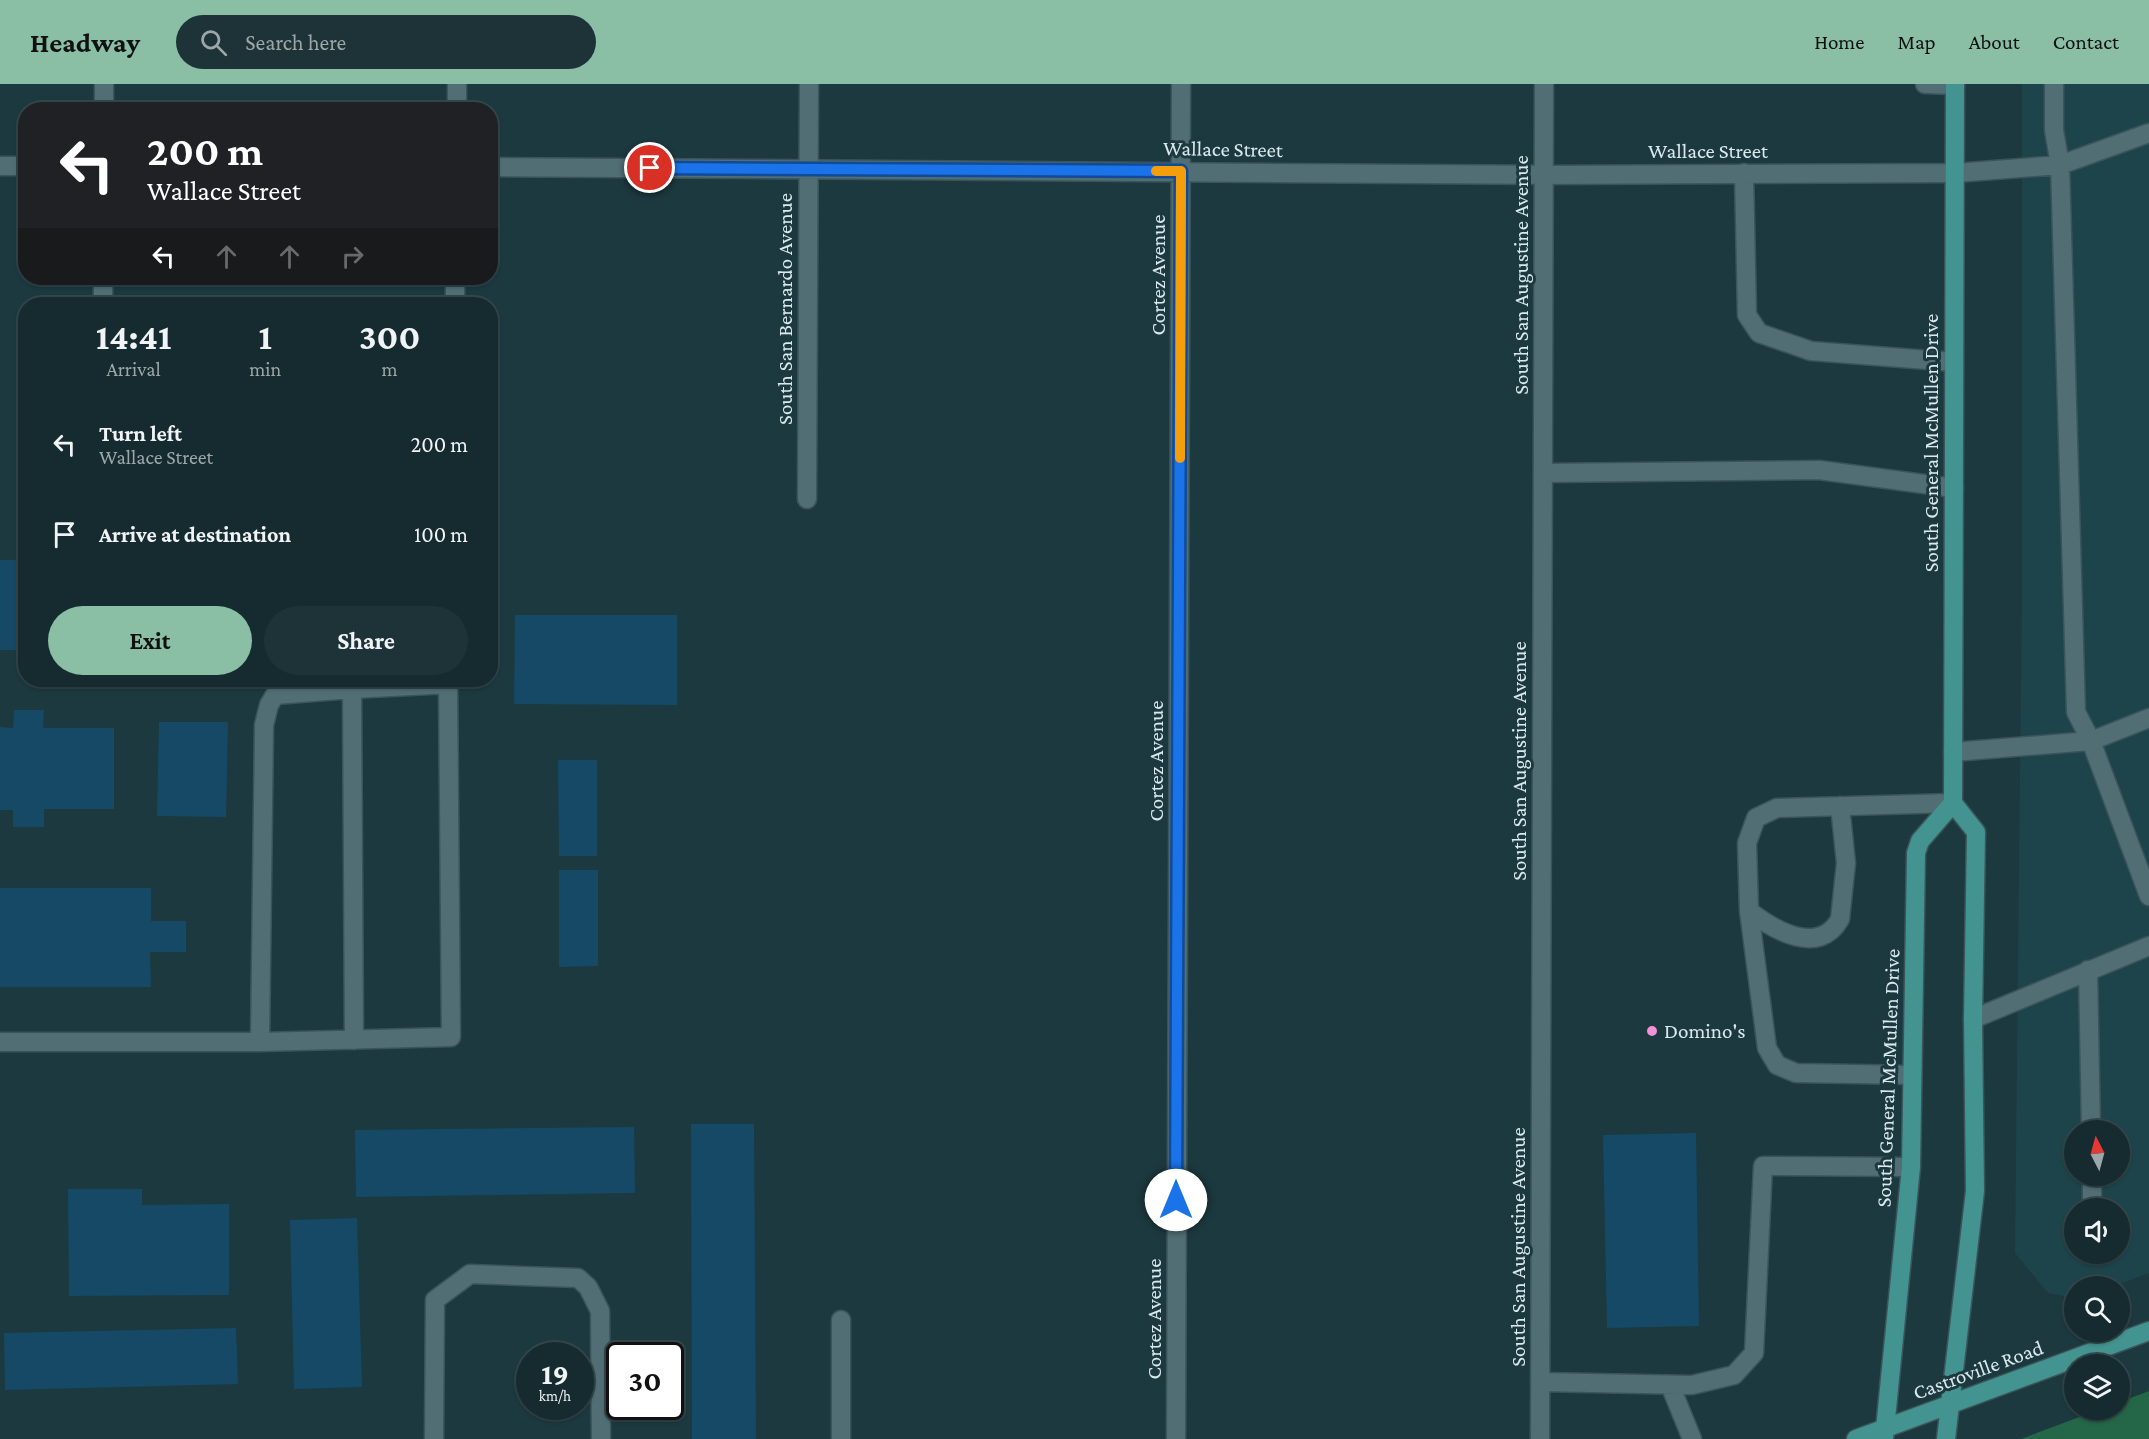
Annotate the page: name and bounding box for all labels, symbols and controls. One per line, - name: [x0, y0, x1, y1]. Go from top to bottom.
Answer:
- search box: [176, 15, 596, 69]
- icon: search: [197, 26, 230, 59]
- text: Headway: [30, 27, 140, 58]
- text: Search here: [245, 30, 346, 55]
- text: Home: [1814, 30, 1864, 54]
- text: Map: [1897, 30, 1936, 54]
- text: About: [1969, 30, 2020, 54]
- text: Contact: [2053, 30, 2119, 54]
- icon: left: [48, 126, 126, 204]
- text: 200 m: [147, 127, 263, 174]
- street label: Wallace Street: [1163, 136, 1284, 162]
- street label: Wallace Street: [1648, 139, 1769, 163]
- pin: [624, 142, 675, 193]
- icon: arrive: [633, 151, 666, 184]
- street label: South San Augustine Avenue: [1509, 155, 1533, 395]
- text: Wallace Street: [147, 176, 301, 206]
- street label: South San Bernardo Avenue: [773, 193, 797, 425]
- street label: Cortez Avenue: [1146, 215, 1170, 335]
- icon: left: [147, 240, 180, 273]
- icon: ahead: [210, 240, 243, 273]
- icon: ahead: [273, 240, 306, 273]
- icon: right: [336, 240, 369, 273]
- street label: South General McMullen Drive: [1919, 314, 1943, 572]
- text: 14:41: [96, 317, 171, 357]
- text: 1: [258, 317, 272, 357]
- text: 300: [359, 317, 420, 357]
- text: Arrival: [106, 358, 161, 380]
- text: min: [249, 358, 281, 380]
- text: m: [382, 358, 398, 380]
- text: Turn left: [99, 421, 182, 446]
- icon: left: [48, 428, 81, 461]
- text: 200 m: [411, 432, 468, 457]
- text: Wallace Street: [99, 446, 213, 468]
- icon: arrive: [48, 518, 81, 551]
- text: Arrive at destination: [99, 522, 291, 547]
- text: 100 m: [414, 522, 468, 547]
- button: Exit: [48, 606, 252, 675]
- button: Share: [264, 606, 468, 675]
- street label: South San Augustine Avenue: [1507, 641, 1531, 881]
- street label: Cortez Avenue: [1144, 701, 1168, 821]
- street label: South General McMullen Drive: [1871, 948, 1905, 1208]
- place label: Domino's: [1664, 1019, 1746, 1043]
- marker: Domino's: [1645, 1024, 1659, 1038]
- north arrow: [2064, 1120, 2130, 1186]
- map controls: [2064, 1120, 2130, 1420]
- street label: South San Augustine Avenue: [1506, 1127, 1530, 1367]
- position arrow: [1144, 1168, 1208, 1232]
- button: sound: [2064, 1198, 2130, 1264]
- street label: Cortez Avenue: [1142, 1259, 1166, 1379]
- button: search: [2064, 1276, 2130, 1342]
- street label: Castroville Road: [1910, 1335, 2046, 1405]
- speed limit sign: 30: [606, 1342, 684, 1420]
- button: layers: [2064, 1354, 2130, 1420]
- text: 19: [541, 1357, 569, 1390]
- text: km/h: [539, 1388, 571, 1404]

